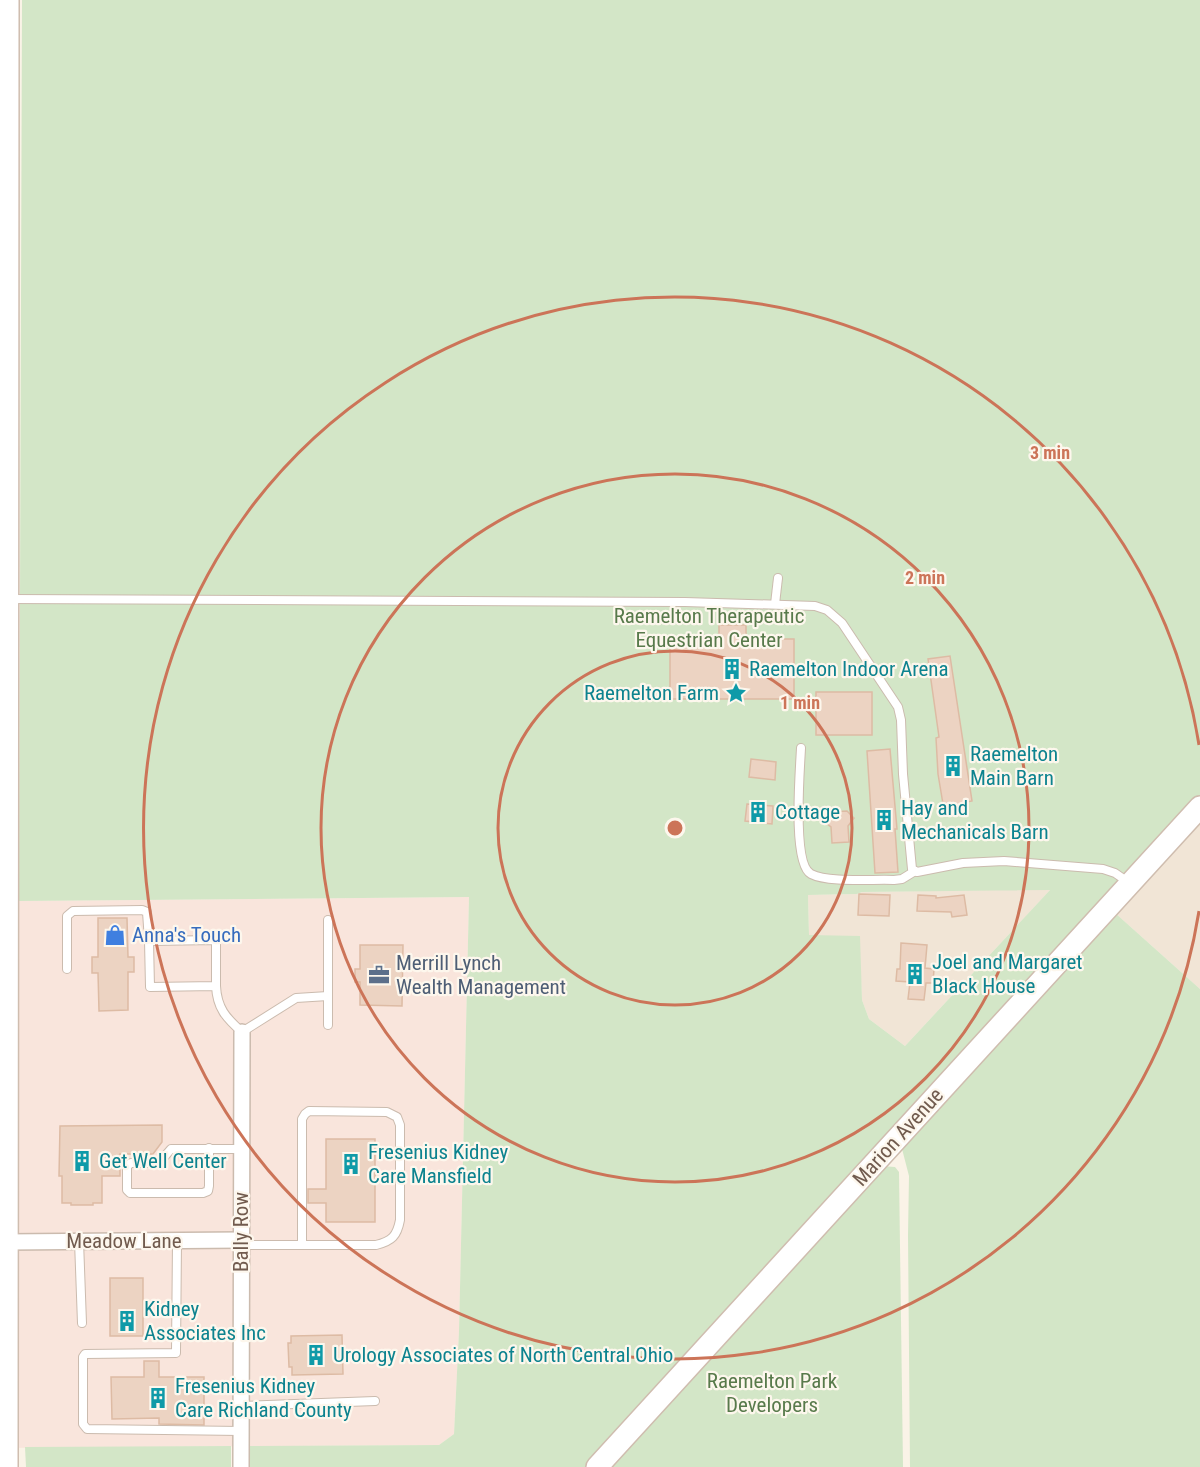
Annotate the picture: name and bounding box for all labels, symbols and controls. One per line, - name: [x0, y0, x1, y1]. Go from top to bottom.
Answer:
- text: 3 min: [1030, 442, 1070, 463]
- text: 2 min: [905, 567, 945, 588]
- park label: Raemelton Therapeutic Equestrian Center: [614, 604, 804, 652]
- building icon: Raemelton Indoor Arena: [720, 657, 744, 681]
- place label: Raemelton Indoor Arena: [749, 657, 949, 681]
- place label: Raemelton Farm: [584, 681, 719, 705]
- place icon: Raemelton Farm: [724, 681, 748, 705]
- text: 1 min: [780, 692, 820, 713]
- place label: Raemelton Main Barn: [970, 742, 1058, 790]
- building icon: Raemelton Main Barn: [941, 754, 965, 778]
- place label: Hay and Mechanicals Barn: [901, 796, 1049, 844]
- building icon: Cottage: [746, 800, 770, 824]
- place label: Cottage: [775, 800, 840, 824]
- building icon: Hay and Mechanicals Barn: [872, 808, 896, 832]
- centre of rings: [665, 818, 685, 838]
- shop icon: Anna's Touch: [103, 923, 127, 947]
- place label: Anna's Touch: [132, 923, 241, 947]
- place label: Joel and Margaret Black House: [932, 950, 1082, 998]
- place label: Merrill Lynch Wealth Management: [396, 951, 566, 999]
- building icon: Joel and Margaret Black House: [903, 962, 927, 986]
- office icon: Merrill Lynch Wealth Management: [367, 963, 391, 987]
- street label: Marion Avenue: [848, 1083, 948, 1191]
- place label: Fresenius Kidney Care Mansfield: [368, 1140, 508, 1188]
- building icon: Get Well Center: [70, 1149, 94, 1173]
- place label: Get Well Center: [99, 1149, 227, 1173]
- building icon: Fresenius Kidney Care Mansfield: [339, 1152, 363, 1176]
- street label: Bally Row: [229, 1192, 253, 1272]
- street label: Meadow Lane: [66, 1229, 182, 1253]
- place label: Kidney Associates Inc: [144, 1297, 266, 1345]
- building icon: Kidney Associates Inc: [115, 1309, 139, 1333]
- building icon: Urology Associates of North Central Ohio: [304, 1343, 328, 1367]
- place label: Urology Associates of North Central Ohio: [333, 1343, 673, 1367]
- park label: Raemelton Park Developers: [707, 1369, 838, 1417]
- place label: Fresenius Kidney Care Richland County: [175, 1374, 352, 1422]
- building icon: Fresenius Kidney Care Richland County: [146, 1386, 170, 1410]

